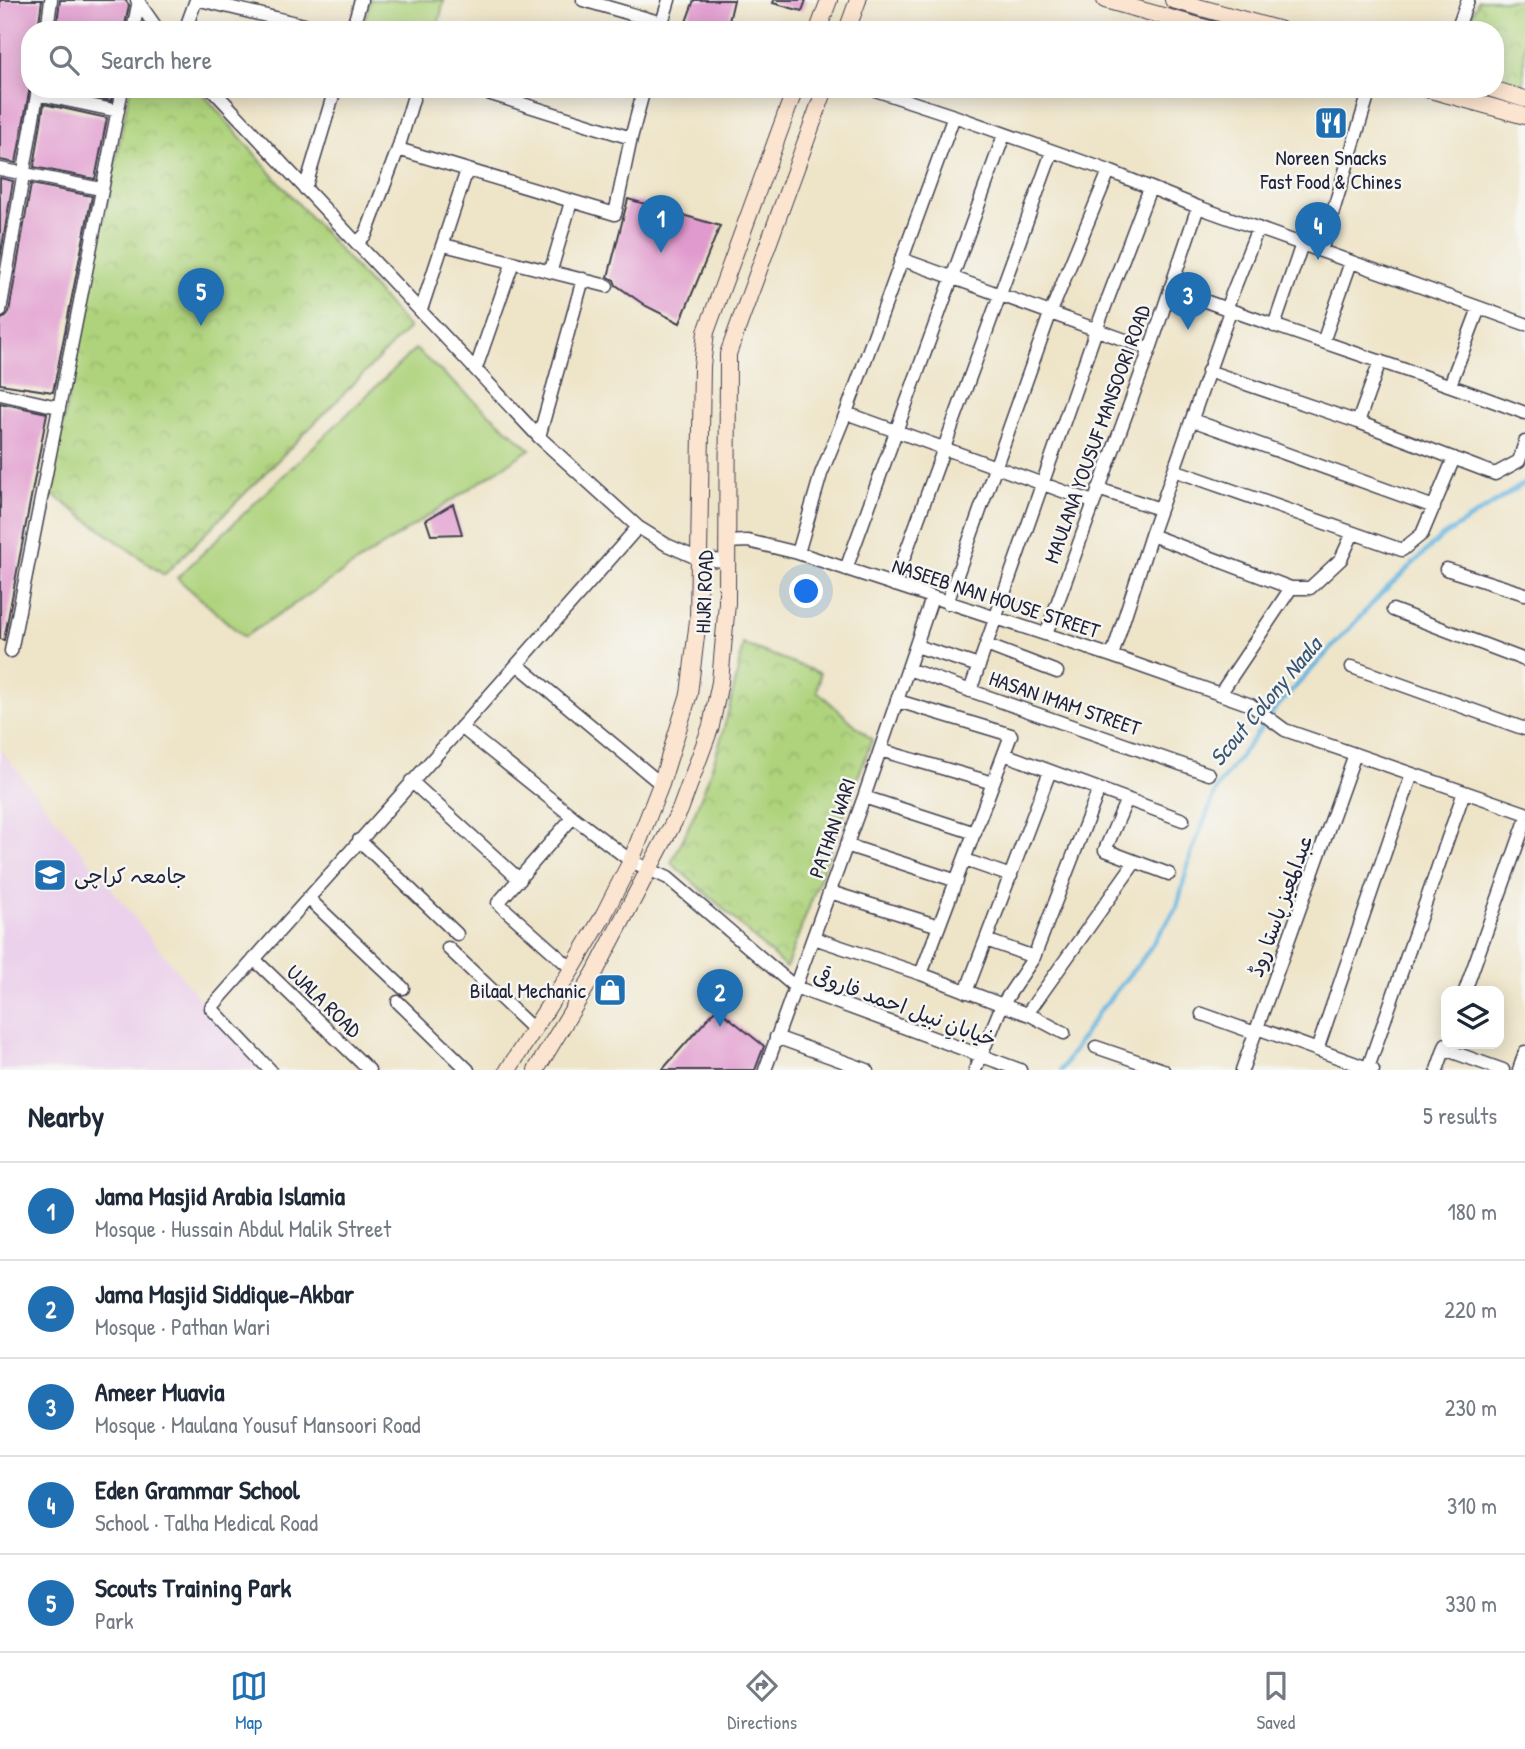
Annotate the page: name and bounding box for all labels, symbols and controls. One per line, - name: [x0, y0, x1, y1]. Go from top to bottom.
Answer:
- search box: [21, 21, 1504, 98]
- icon: search: [45, 41, 83, 79]
- text: Search here: [101, 42, 212, 77]
- restaurant icon: Noreen Snacks Fast Food & Chines: [1312, 104, 1350, 142]
- place label: Noreen Snacks Fast Food & Chines: [1260, 143, 1402, 196]
- pin: 1: [638, 195, 684, 253]
- pin: 4: [1295, 202, 1341, 260]
- pin: 5: [178, 268, 224, 326]
- pin: 3: [1165, 272, 1211, 330]
- street label: MAULANA YOUSUF MANSOORI ROAD: [1037, 301, 1157, 567]
- street label: HIJRI ROAD: [688, 550, 720, 634]
- street label: NASEEB NAN HOUSE STREET: [888, 551, 1105, 646]
- your location: [789, 574, 823, 608]
- water label: Scout Colony Naala: [1202, 629, 1330, 773]
- street label: HASAN IMAM STREET: [985, 664, 1146, 743]
- street label: PATHAN WARI: [801, 774, 863, 882]
- street label: عبدالمعیز پاستا روڈ: [1241, 831, 1319, 981]
- school or university icon: جامعہ کراچی: [31, 856, 69, 894]
- place label: جامعہ کراچی: [74, 861, 187, 890]
- street label: UJALA ROAD: [280, 958, 368, 1044]
- street label: خیابانِ نبیل احمد فاروقی: [809, 960, 1001, 1056]
- pin: 2: [697, 969, 743, 1027]
- shop icon: Bilaal Mechanic: [591, 971, 629, 1009]
- place label: Bilaal Mechanic: [470, 976, 587, 1005]
- map controls: [1441, 986, 1504, 1049]
- button: layers: [1441, 986, 1504, 1049]
- text: Nearby: [28, 1096, 104, 1136]
- text: 5 results: [1423, 1100, 1497, 1131]
- text: Jama Masjid Arabia Islamia: [95, 1178, 345, 1213]
- text: 1: [47, 1196, 55, 1227]
- text: 180 m: [1447, 1196, 1497, 1227]
- text: Mosque · Hussain Abdul Malik Street: [95, 1213, 391, 1244]
- text: Jama Masjid Siddique-Akbar: [95, 1276, 354, 1311]
- text: 2: [46, 1294, 56, 1325]
- text: 220 m: [1444, 1294, 1497, 1325]
- text: Mosque · Pathan Wari: [95, 1311, 271, 1342]
- text: Ameer Muavia: [95, 1374, 225, 1409]
- text: 3: [46, 1392, 56, 1423]
- text: 230 m: [1445, 1392, 1497, 1423]
- text: Mosque · Maulana Yousuf Mansoori Road: [95, 1409, 420, 1440]
- text: Eden Grammar School: [95, 1472, 300, 1507]
- text: 4: [47, 1490, 55, 1521]
- text: 310 m: [1447, 1490, 1497, 1521]
- text: School · Talha Medical Road: [95, 1507, 318, 1538]
- text: Scouts Training Park: [95, 1570, 291, 1605]
- text: 5: [46, 1588, 56, 1619]
- text: 330 m: [1445, 1588, 1497, 1619]
- text: Park: [95, 1605, 133, 1636]
- tab: Map: [230, 1667, 268, 1735]
- tab: Directions: [727, 1667, 797, 1735]
- tab: Saved: [1257, 1667, 1295, 1735]

